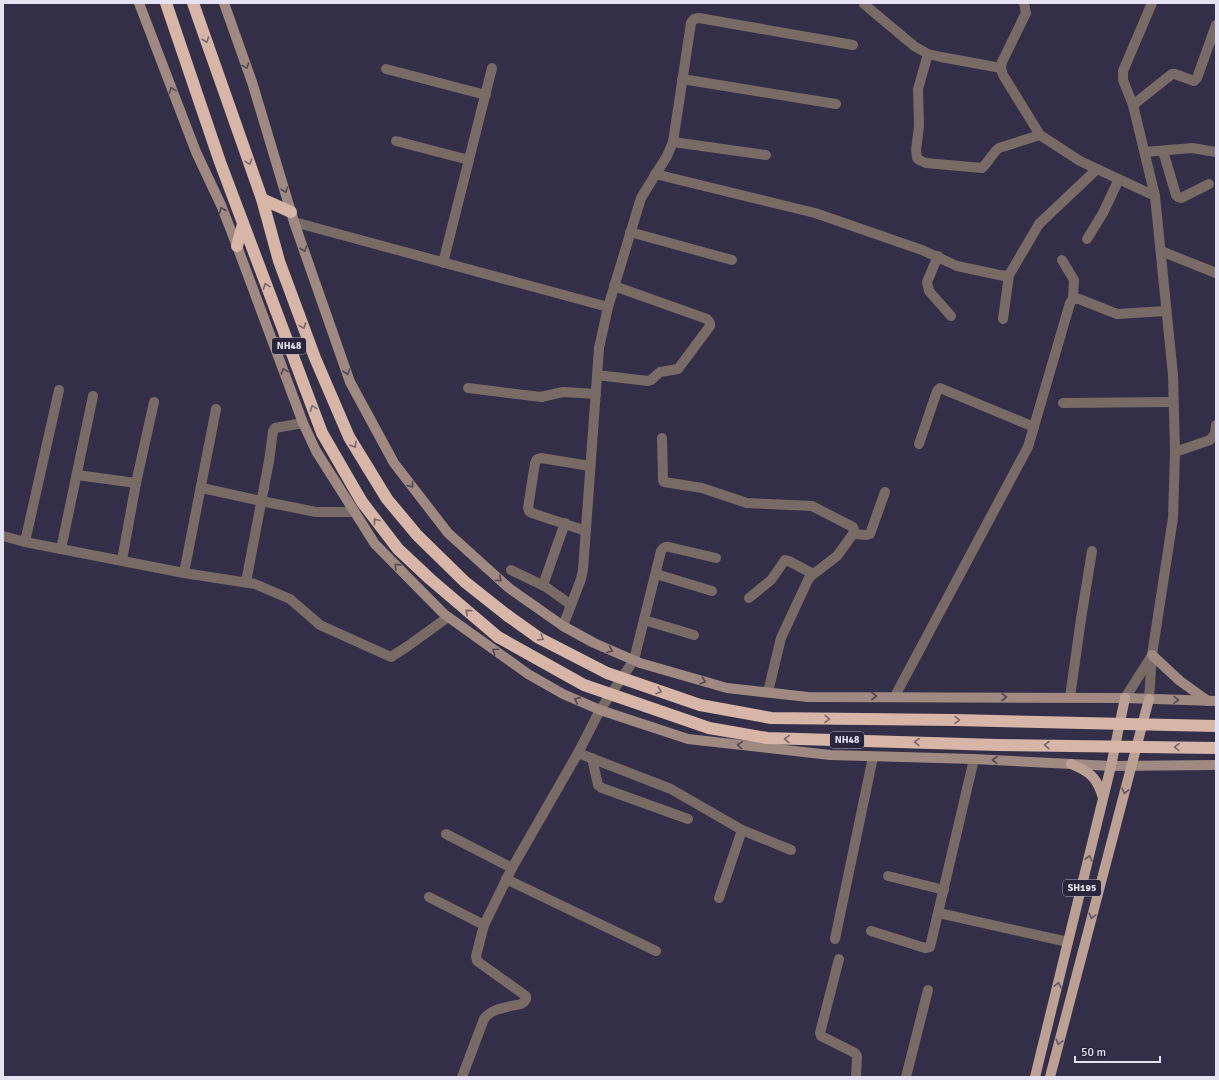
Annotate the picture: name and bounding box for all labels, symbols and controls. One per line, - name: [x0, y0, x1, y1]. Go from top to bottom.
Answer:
- one-way arrow: [201, 36, 210, 43]
- one-way arrow: [242, 62, 250, 69]
- one-way arrow: [169, 87, 177, 94]
- one-way arrow: [245, 159, 253, 166]
- one-way arrow: [280, 187, 289, 194]
- one-way arrow: [219, 207, 227, 214]
- one-way arrow: [299, 246, 307, 253]
- one-way arrow: [263, 283, 271, 290]
- one-way arrow: [298, 322, 306, 329]
- road number: NH48: [272, 338, 306, 354]
- one-way arrow: [280, 367, 288, 374]
- one-way arrow: [342, 368, 350, 375]
- one-way arrow: [309, 404, 317, 411]
- one-way arrow: [349, 441, 356, 448]
- one-way arrow: [406, 480, 413, 487]
- one-way arrow: [374, 518, 381, 525]
- one-way arrow: [394, 563, 401, 571]
- one-way arrow: [494, 574, 502, 582]
- one-way arrow: [466, 609, 473, 616]
- one-way arrow: [537, 634, 544, 641]
- one-way arrow: [607, 645, 614, 653]
- one-way arrow: [492, 648, 499, 655]
- one-way arrow: [700, 676, 707, 685]
- one-way arrow: [655, 686, 662, 695]
- one-way arrow: [871, 692, 877, 700]
- one-way arrow: [1001, 693, 1007, 701]
- one-way arrow: [1173, 696, 1179, 704]
- one-way arrow: [574, 697, 582, 705]
- one-way arrow: [824, 715, 830, 723]
- one-way arrow: [954, 716, 960, 724]
- road number: NH48: [830, 732, 864, 748]
- one-way arrow: [784, 734, 790, 743]
- one-way arrow: [914, 738, 920, 747]
- one-way arrow: [737, 741, 743, 750]
- one-way arrow: [1044, 741, 1050, 749]
- one-way arrow: [1174, 743, 1180, 752]
- one-way arrow: [992, 756, 998, 764]
- one-way arrow: [1122, 788, 1130, 794]
- one-way arrow: [1084, 855, 1092, 862]
- road number: SH195: [1063, 880, 1101, 896]
- one-way arrow: [1088, 913, 1097, 920]
- one-way arrow: [1053, 982, 1061, 988]
- one-way arrow: [1055, 1038, 1064, 1045]
- scale bar: [1075, 1038, 1160, 1064]
- text: 50 m: [1081, 1045, 1106, 1060]

